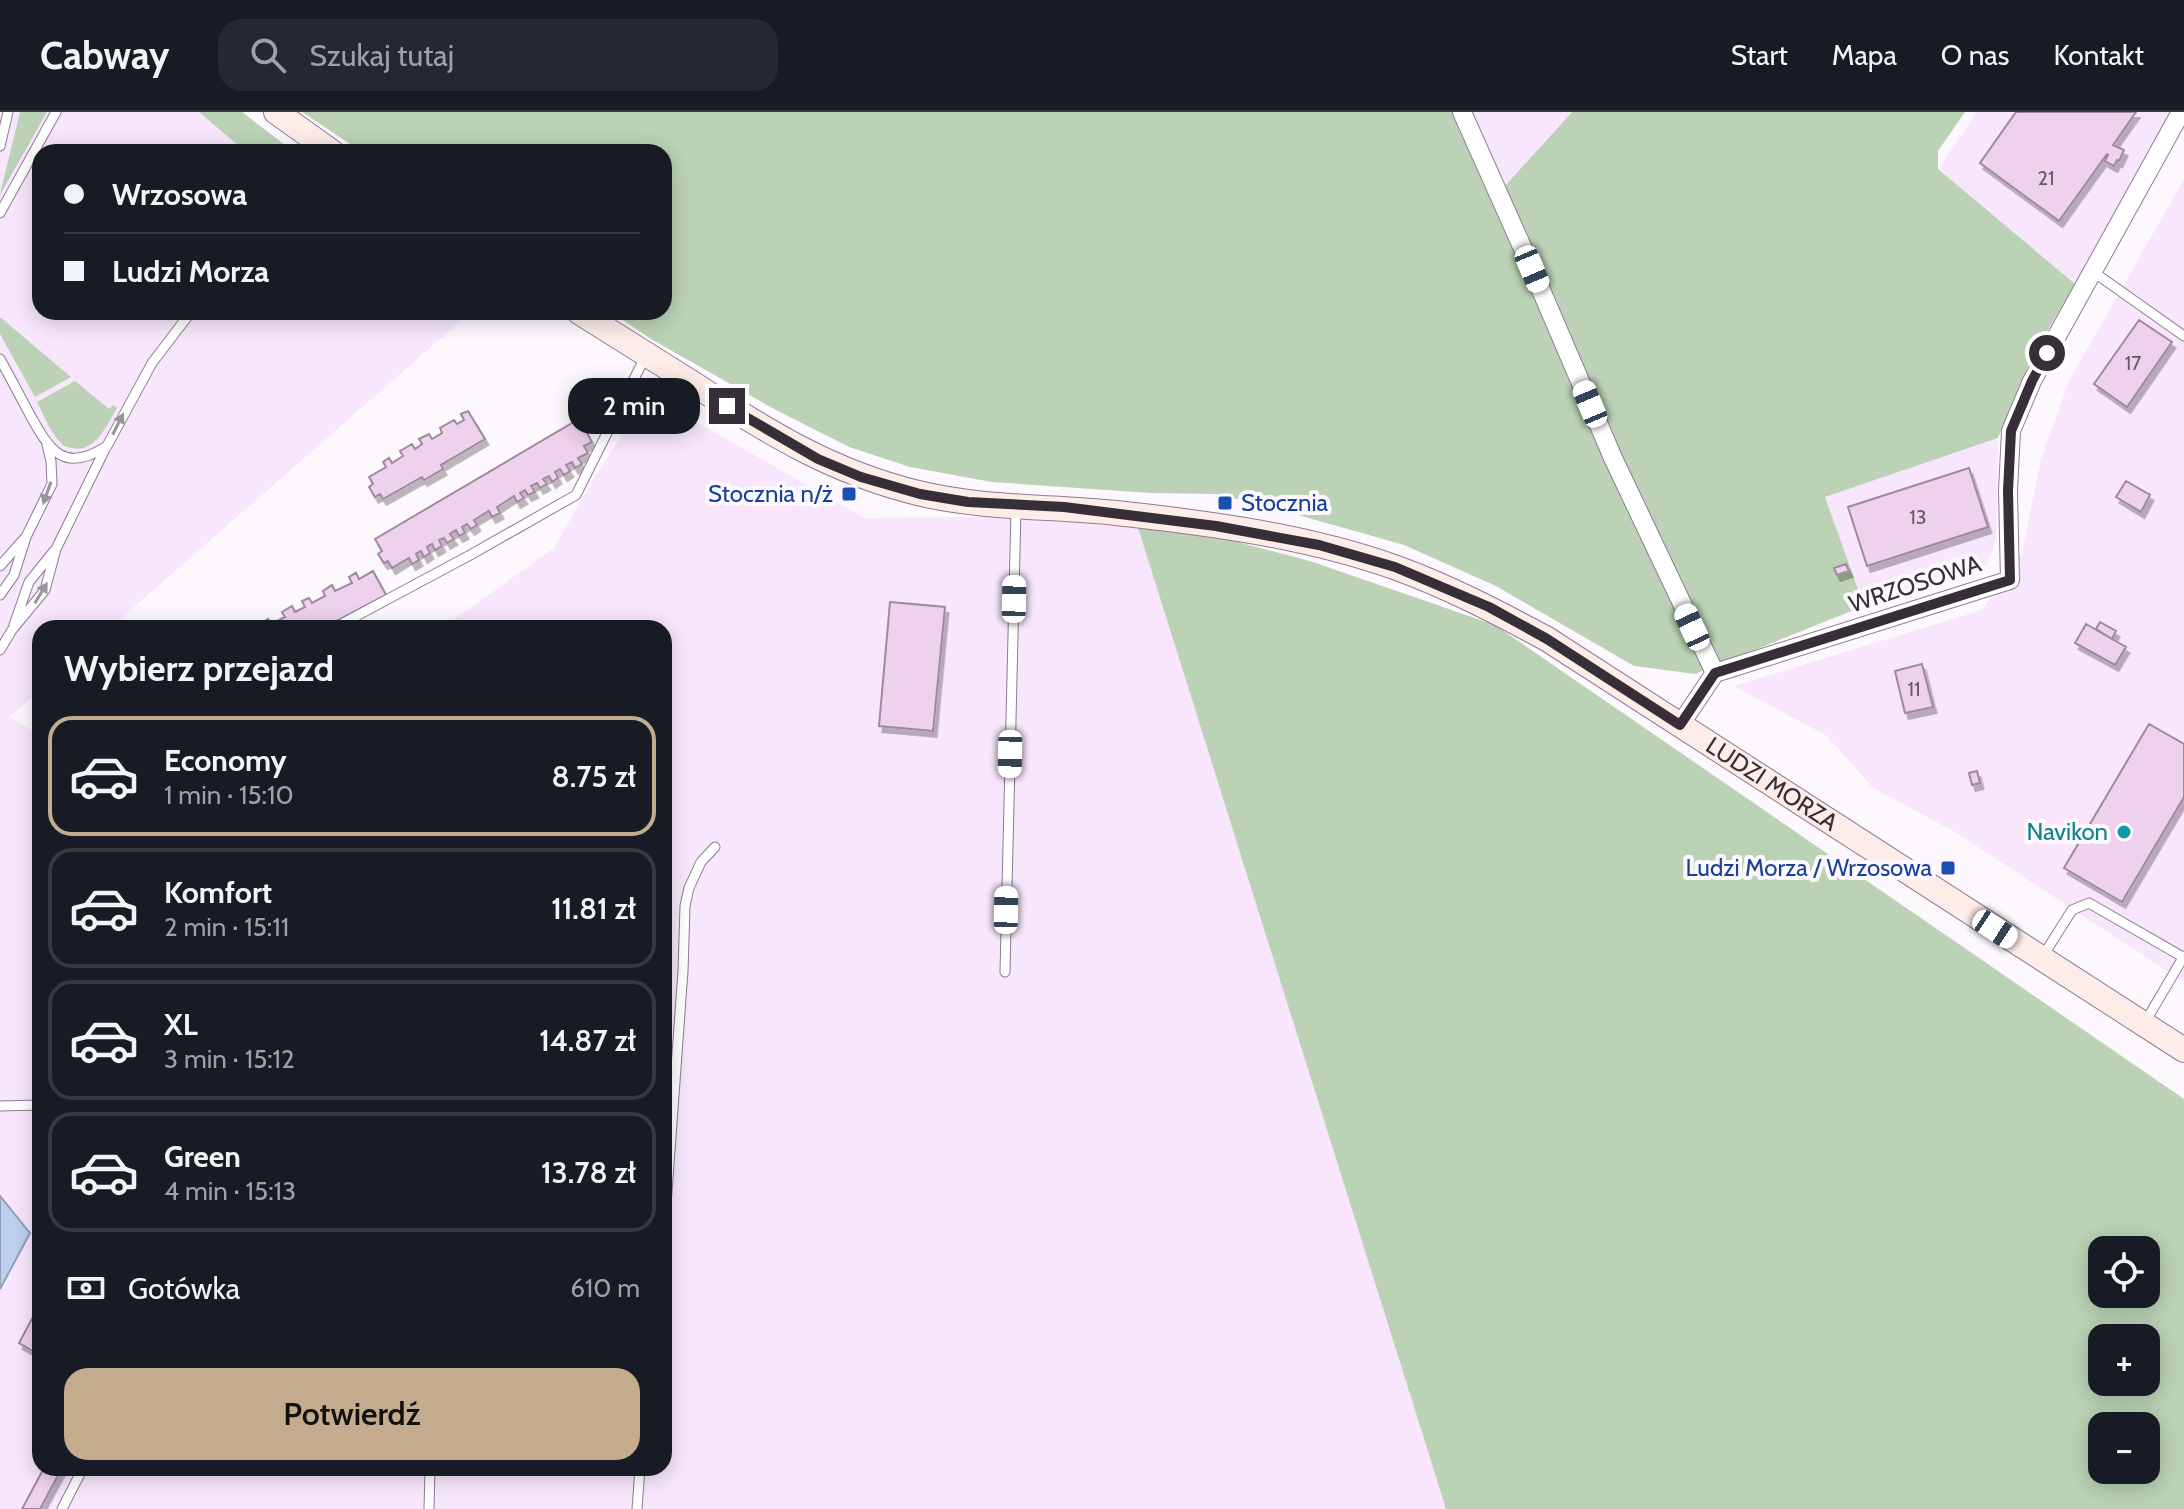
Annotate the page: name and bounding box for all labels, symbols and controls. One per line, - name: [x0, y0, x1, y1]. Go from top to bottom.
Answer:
- search box: [218, 19, 778, 91]
- text: Cabway: [40, 32, 170, 79]
- icon: search: [246, 33, 290, 77]
- text: Szukaj tutaj: [310, 37, 454, 74]
- text: Start: [1731, 38, 1788, 72]
- text: Mapa: [1832, 38, 1897, 72]
- text: O nas: [1941, 38, 2009, 72]
- text: Kontakt: [2053, 38, 2144, 72]
- house number: 21: [2038, 166, 2055, 190]
- text: Wrzosowa: [112, 176, 247, 213]
- car: [1512, 242, 1552, 296]
- text: Ludzi Morza: [112, 253, 269, 290]
- route start: [2029, 335, 2065, 371]
- house number: 17: [2125, 351, 2141, 375]
- car: [1570, 377, 1610, 431]
- callout: 2 min: [567, 378, 699, 434]
- route end: [709, 388, 745, 424]
- text: 2 min: [603, 390, 665, 422]
- one-way arrow: [112, 412, 125, 435]
- place label: Stocznia n/ż: [708, 479, 833, 508]
- one-way arrow: [41, 481, 53, 505]
- marker: Stocznia n/ż: [840, 485, 858, 503]
- place label: Stocznia: [1241, 488, 1329, 517]
- marker: Stocznia: [1216, 494, 1234, 512]
- house number: 13: [1909, 505, 1927, 529]
- street label: WRZOSOWA: [1845, 548, 1985, 619]
- car: [1002, 575, 1026, 623]
- one-way arrow: [34, 582, 48, 604]
- car: [1671, 600, 1713, 654]
- text: Wybierz przejazd: [64, 646, 334, 690]
- house number: 11: [1907, 677, 1921, 701]
- car: [998, 730, 1022, 778]
- street label: LUDZI MORZA: [1701, 731, 1844, 837]
- icon: car: [68, 740, 140, 812]
- text: Economy: [164, 742, 287, 779]
- text: 8.75 zł: [552, 758, 636, 795]
- text: 1 min · 15:10: [164, 779, 294, 811]
- place label: Navikon: [2027, 817, 2108, 846]
- marker: Navikon: [2115, 823, 2133, 841]
- place label: Ludzi Morza / Wrzosowa: [1685, 853, 1932, 882]
- marker: Ludzi Morza / Wrzosowa: [1939, 859, 1957, 877]
- icon: car: [68, 872, 140, 944]
- text: Komfort: [164, 874, 272, 911]
- car: [994, 886, 1018, 934]
- text: 11.81 zł: [551, 890, 636, 927]
- car: [1968, 906, 2022, 952]
- text: 2 min · 15:11: [164, 911, 289, 943]
- icon: car: [68, 1004, 140, 1076]
- text: XL: [164, 1006, 198, 1043]
- text: 14.87 zł: [539, 1022, 636, 1059]
- text: 3 min · 15:12: [164, 1043, 295, 1075]
- icon: car: [68, 1136, 140, 1208]
- text: Green: [164, 1138, 241, 1175]
- text: 13.78 zł: [541, 1154, 636, 1191]
- text: 4 min · 15:13: [164, 1175, 296, 1207]
- map controls: [2088, 1236, 2160, 1484]
- button: locate: [2088, 1236, 2160, 1308]
- icon: cash: [64, 1266, 108, 1310]
- text: Gotówka: [128, 1270, 240, 1307]
- text: 610 m: [570, 1272, 640, 1304]
- button: +: [2088, 1324, 2160, 1396]
- button: Potwierdź: [64, 1368, 640, 1460]
- button: −: [2088, 1412, 2160, 1484]

